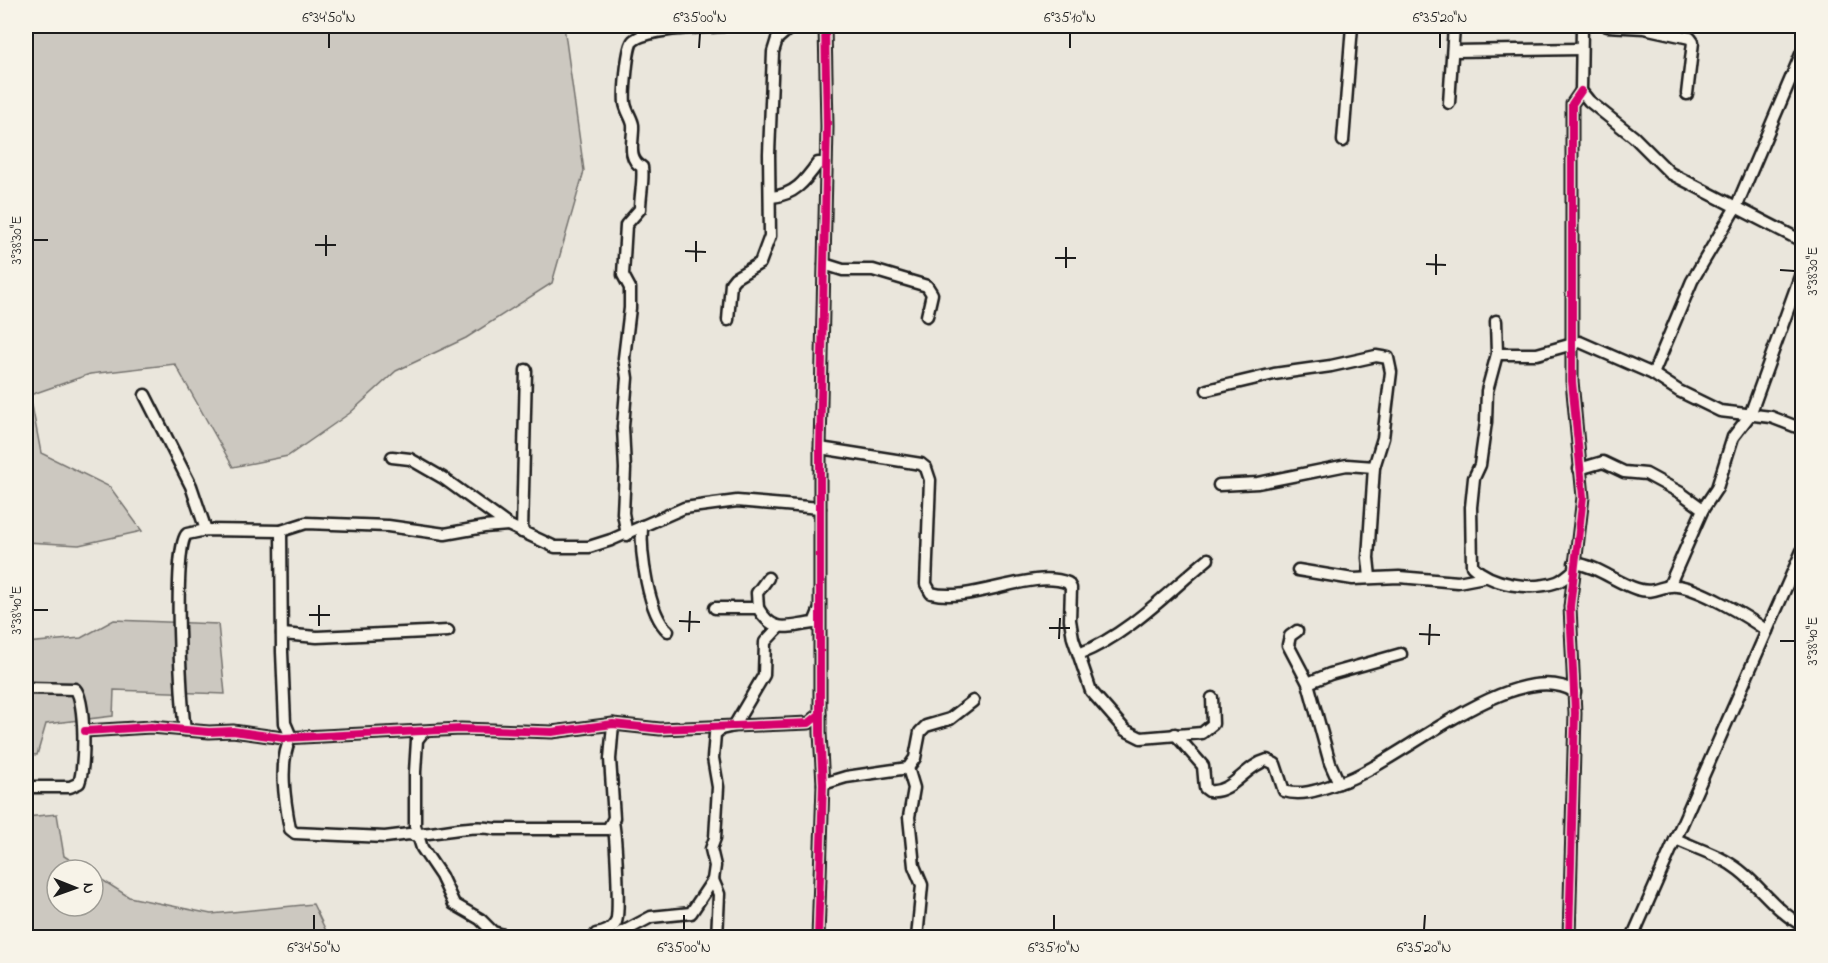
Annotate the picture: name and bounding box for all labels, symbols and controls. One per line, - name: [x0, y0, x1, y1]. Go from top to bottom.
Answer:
- text: 6°34'50"N: [302, 7, 356, 29]
- text: 6°35'00"N: [673, 7, 727, 29]
- text: 6°35'10"N: [1044, 7, 1096, 29]
- text: 6°35'20"N: [1413, 7, 1467, 29]
- text: 3°38'30"E: [6, 216, 28, 264]
- text: 3°38'30"E: [1802, 247, 1824, 295]
- text: 3°38'40"E: [6, 586, 28, 634]
- text: 3°38'40"E: [1802, 617, 1824, 665]
- north arrow: [45, 858, 105, 918]
- text: N: [76, 883, 100, 894]
- text: 6°34'50"N: [287, 937, 341, 959]
- text: 6°35'00"N: [657, 937, 711, 959]
- text: 6°35'10"N: [1028, 937, 1080, 959]
- text: 6°35'20"N: [1397, 937, 1451, 959]

